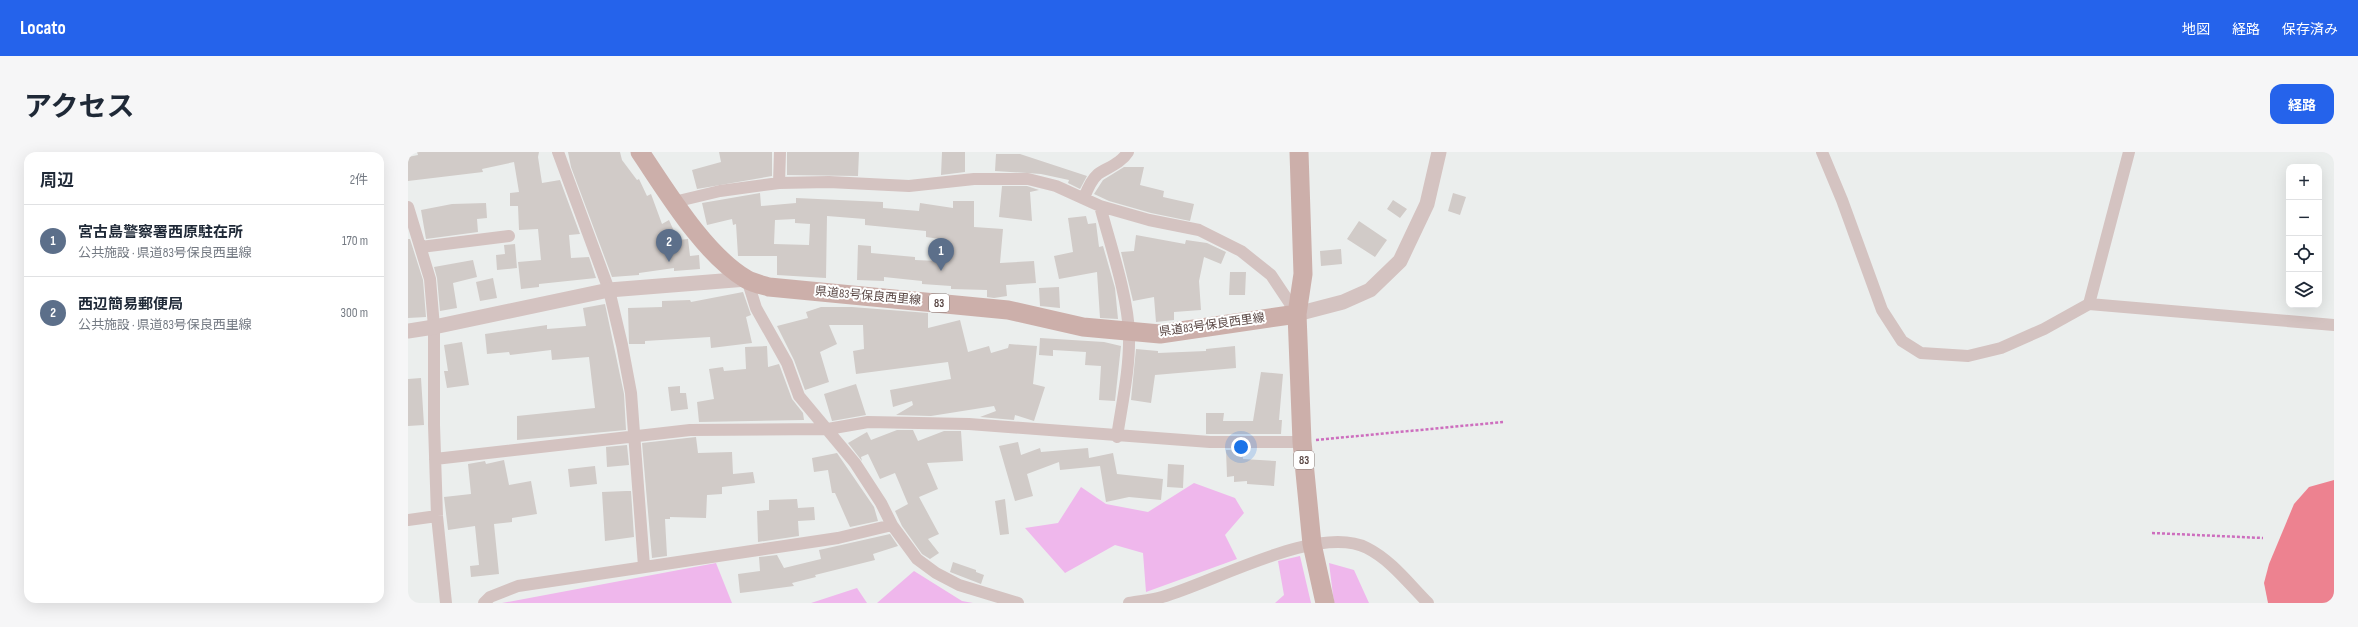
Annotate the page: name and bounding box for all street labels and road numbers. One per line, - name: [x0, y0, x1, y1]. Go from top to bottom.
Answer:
- street label: 県道83号保良西里線: [814, 284, 922, 308]
- road number: 83: [929, 294, 949, 312]
- street label: 県道83号保良西里線: [1158, 310, 1266, 340]
- road number: 83: [1294, 451, 1314, 469]

